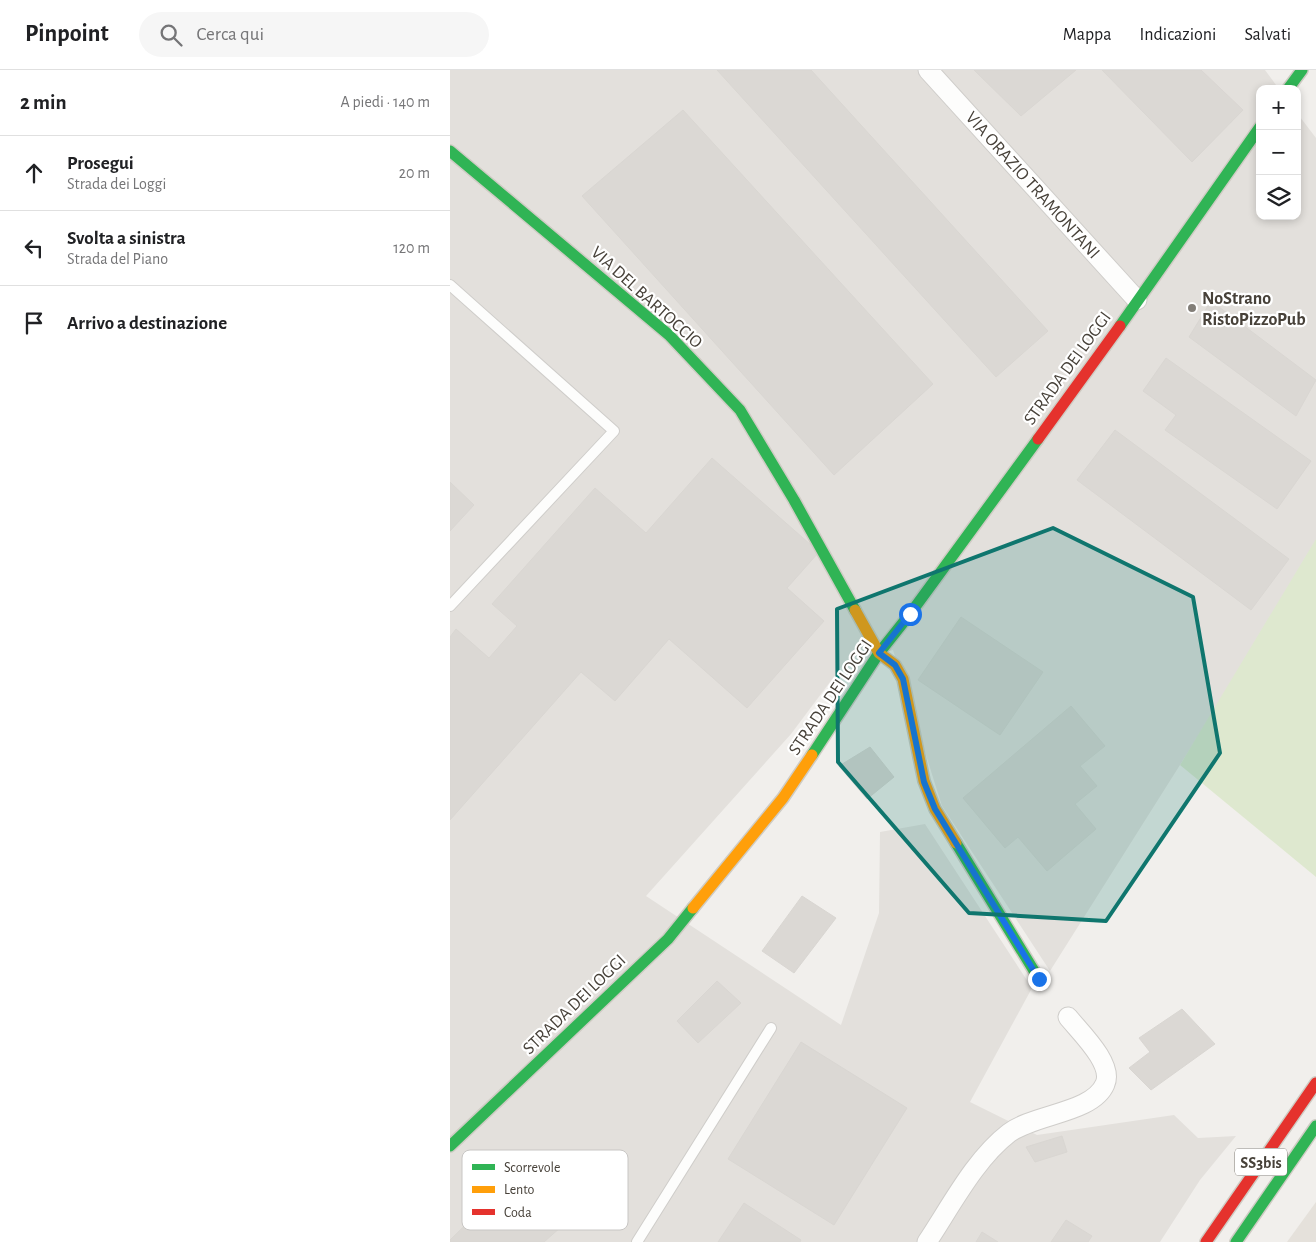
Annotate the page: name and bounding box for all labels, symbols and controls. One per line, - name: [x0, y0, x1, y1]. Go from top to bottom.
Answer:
- search box: [139, 12, 489, 57]
- icon: search: [157, 21, 185, 49]
- text: Pinpoint: [25, 22, 109, 46]
- text: Cerca qui: [197, 25, 264, 44]
- text: Mappa: [1063, 26, 1112, 44]
- text: Indicazioni: [1140, 26, 1216, 44]
- text: Salvati: [1244, 26, 1291, 44]
- map controls: [1256, 85, 1301, 220]
- button: +: [1256, 85, 1301, 130]
- text: 2 min: [20, 92, 67, 113]
- text: A piedi · 140 m: [341, 94, 430, 110]
- street label: VIA ORAZIO TRAMONTANI: [962, 109, 1103, 263]
- button: −: [1256, 130, 1301, 175]
- text: Prosegui: [67, 154, 134, 173]
- icon: ahead: [20, 159, 48, 187]
- text: 20 m: [399, 165, 430, 181]
- button: layers: [1256, 175, 1301, 220]
- text: Strada dei Loggi: [67, 176, 166, 192]
- text: Svolta a sinistra: [67, 229, 186, 248]
- icon: left: [20, 234, 48, 262]
- text: 120 m: [393, 240, 430, 256]
- street label: VIA DEL BARTOCCIO: [587, 243, 705, 352]
- text: Strada del Piano: [67, 251, 168, 267]
- place label: NoStrano RistoPizzoPub: [1202, 290, 1306, 329]
- marker: NoStrano RistoPizzoPub: [1186, 302, 1198, 314]
- icon: arrive: [20, 309, 48, 337]
- street label: STRADA DEI LOGGI: [1021, 309, 1115, 428]
- text: Arrivo a destinazione: [67, 314, 227, 333]
- route start: [899, 603, 922, 626]
- street label: STRADA DEI LOGGI: [786, 637, 876, 759]
- street label: STRADA DEI LOGGI: [520, 951, 629, 1058]
- route end: [1028, 968, 1051, 991]
- road number: SS3bis: [1235, 1148, 1287, 1176]
- legend: [462, 1150, 628, 1230]
- text: Scorrevole: [504, 1161, 560, 1175]
- text: Lento: [504, 1183, 535, 1197]
- text: Coda: [504, 1206, 532, 1220]

